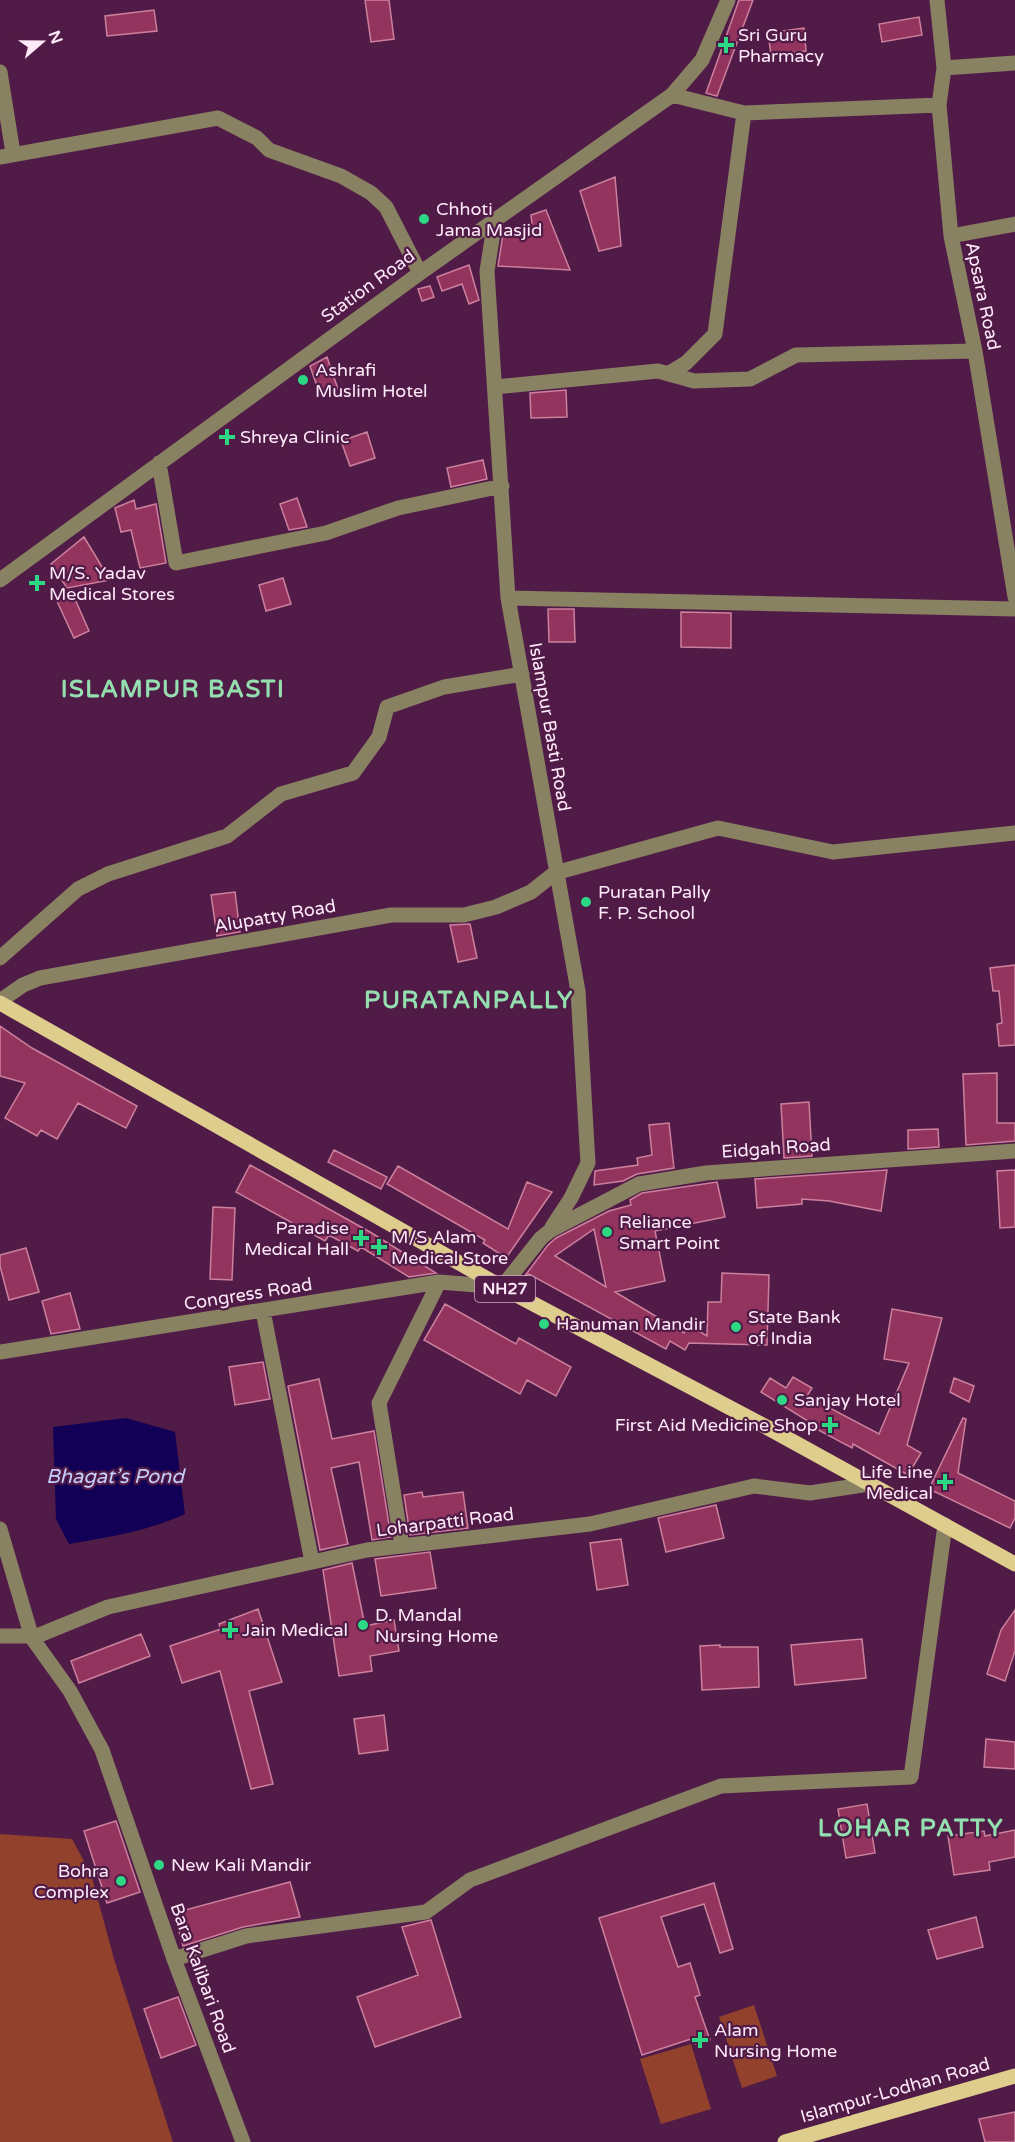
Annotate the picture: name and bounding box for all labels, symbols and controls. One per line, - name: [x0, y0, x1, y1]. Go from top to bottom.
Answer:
- north arrow: [12, 12, 72, 72]
- place label: Sri Guru Pharmacy: [738, 24, 824, 67]
- text: N: [44, 28, 67, 47]
- marker: Sri Guru Pharmacy: [719, 38, 733, 52]
- place label: Chhoti Jama Masjid: [436, 198, 542, 241]
- marker: Chhoti Jama Masjid: [417, 212, 431, 226]
- street label: Apsara Road: [961, 240, 1005, 352]
- street label: Station Road: [317, 245, 419, 327]
- place label: Ashrafi Muslim Hotel: [315, 359, 428, 402]
- marker: Ashrafi Muslim Hotel: [296, 373, 310, 387]
- place label: Shreya Clinic: [240, 426, 350, 448]
- marker: Shreya Clinic: [218, 428, 236, 446]
- place label: M/S. Yadav Medical Stores: [49, 562, 175, 605]
- marker: M/S. Yadav Medical Stores: [30, 576, 44, 590]
- street label: Islampur Basti Road: [524, 641, 576, 813]
- district label: ISLAMPUR BASTI: [61, 675, 285, 704]
- place label: Puratan Pally F. P. School: [598, 881, 711, 924]
- street label: Alupatty Road: [212, 894, 338, 938]
- marker: Puratan Pally F. P. School: [579, 895, 593, 909]
- district label: PURATANPALLY: [364, 986, 574, 1015]
- street label: Eidgah Road: [721, 1133, 831, 1163]
- place label: Reliance Smart Point: [619, 1211, 720, 1254]
- place label: Paradise Medical Hall: [244, 1217, 349, 1260]
- marker: Reliance Smart Point: [600, 1225, 614, 1239]
- place label: M/S Alam Medical Store: [391, 1226, 508, 1269]
- marker: Paradise Medical Hall: [354, 1231, 368, 1245]
- marker: M/S Alam Medical Store: [372, 1240, 386, 1254]
- street label: Congress Road: [182, 1273, 314, 1315]
- road number: NH27: [475, 1276, 535, 1302]
- place label: State Bank of India: [748, 1306, 841, 1349]
- place label: Hanuman Mandir: [556, 1313, 705, 1335]
- marker: Hanuman Mandir: [537, 1317, 551, 1331]
- marker: State Bank of India: [729, 1320, 743, 1334]
- place label: Sanjay Hotel: [794, 1389, 901, 1411]
- marker: Sanjay Hotel: [775, 1393, 789, 1407]
- place label: First Aid Medicine Shop: [615, 1414, 818, 1436]
- marker: First Aid Medicine Shop: [823, 1418, 837, 1432]
- place label: Life Line Medical: [861, 1461, 933, 1504]
- water label: Bhagat’s Pond: [46, 1465, 186, 1489]
- marker: Life Line Medical: [938, 1475, 952, 1489]
- street label: Loharpatti Road: [375, 1503, 515, 1541]
- place label: D. Mandal Nursing Home: [375, 1604, 498, 1647]
- marker: D. Mandal Nursing Home: [356, 1618, 370, 1632]
- place label: Jain Medical: [242, 1619, 348, 1641]
- marker: Jain Medical: [223, 1623, 237, 1637]
- district label: LOHAR PATTY: [818, 1814, 1004, 1843]
- place label: New Kali Mandir: [171, 1854, 311, 1876]
- marker: New Kali Mandir: [152, 1858, 166, 1872]
- place label: Bohra Complex: [34, 1860, 109, 1903]
- marker: Bohra Complex: [114, 1874, 128, 1888]
- street label: Bara Kalibari Road: [166, 1900, 240, 2056]
- place label: Alam Nursing Home: [714, 2019, 837, 2062]
- marker: Alam Nursing Home: [691, 2031, 709, 2049]
- street label: Islampur-Lodhan Road: [798, 2052, 992, 2128]

